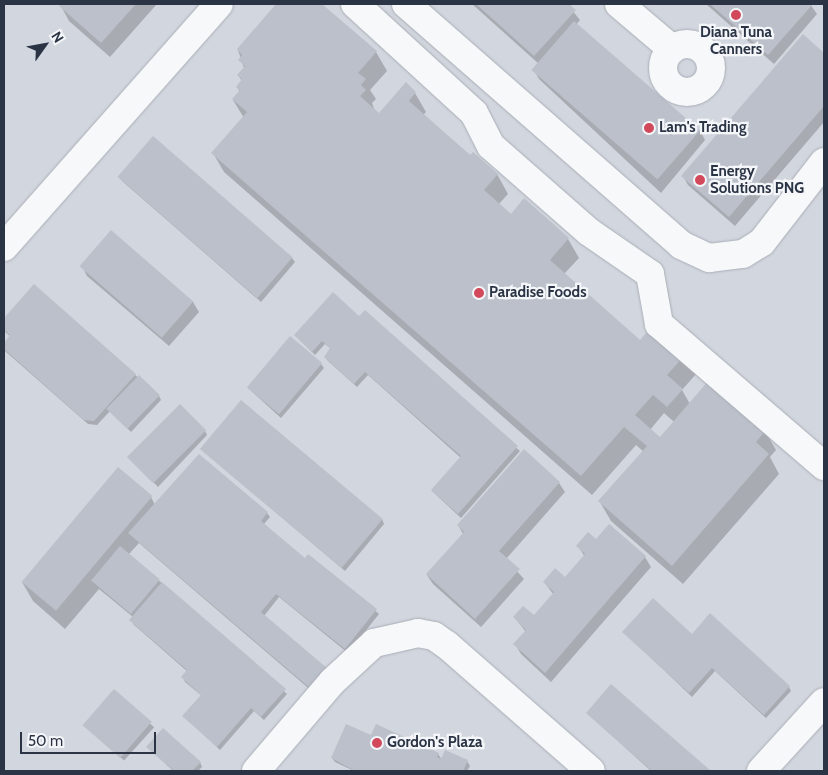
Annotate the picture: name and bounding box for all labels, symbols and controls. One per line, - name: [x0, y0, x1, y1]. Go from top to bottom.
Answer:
- marker: Diana Tuna Canners: [730, 9, 742, 21]
- north arrow: [20, 20, 70, 70]
- place label: Diana Tuna Canners: [700, 23, 772, 58]
- text: N: [47, 28, 68, 46]
- place label: Lam's Trading: [659, 119, 746, 137]
- marker: Lam's Trading: [643, 122, 655, 134]
- place label: Energy Solutions PNG: [710, 162, 804, 197]
- marker: Energy Solutions PNG: [694, 174, 706, 186]
- place label: Paradise Foods: [489, 284, 587, 302]
- marker: Paradise Foods: [473, 287, 485, 299]
- scale bar: [22, 722, 159, 754]
- text: 50 m: [28, 732, 63, 750]
- place label: Gordon's Plaza: [387, 734, 483, 752]
- marker: Gordon's Plaza: [371, 737, 383, 749]

